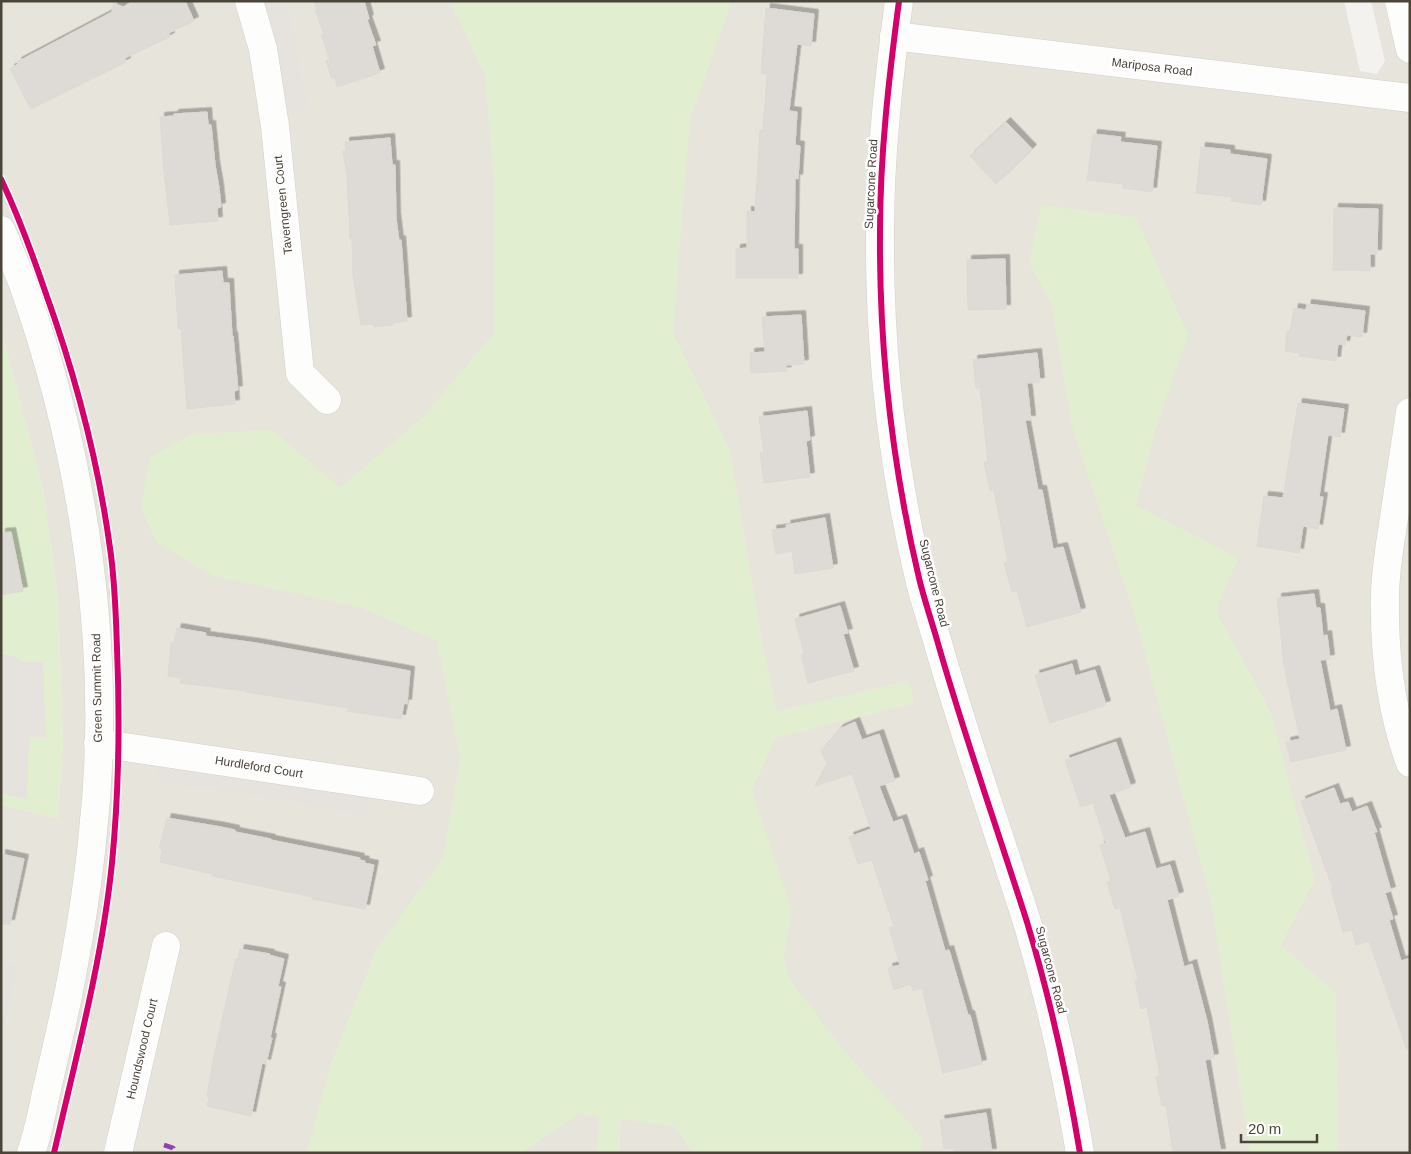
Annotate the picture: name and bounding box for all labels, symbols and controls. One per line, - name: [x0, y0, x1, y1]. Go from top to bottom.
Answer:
- street label: Mariposa Road: [1111, 55, 1193, 79]
- street label: Sugarcone Road: [862, 139, 880, 229]
- street label: Taverngreen Court: [271, 154, 295, 255]
- street label: Sugarcone Road: [916, 538, 952, 628]
- street label: Green Summit Road: [89, 633, 105, 743]
- street label: Hurdleford Court: [214, 753, 305, 781]
- street label: Sugarcone Road: [1033, 925, 1069, 1015]
- street label: Houndswood Court: [124, 997, 161, 1101]
- scale bar: [1241, 1112, 1317, 1144]
- text: 20 m: [1248, 1120, 1281, 1137]

